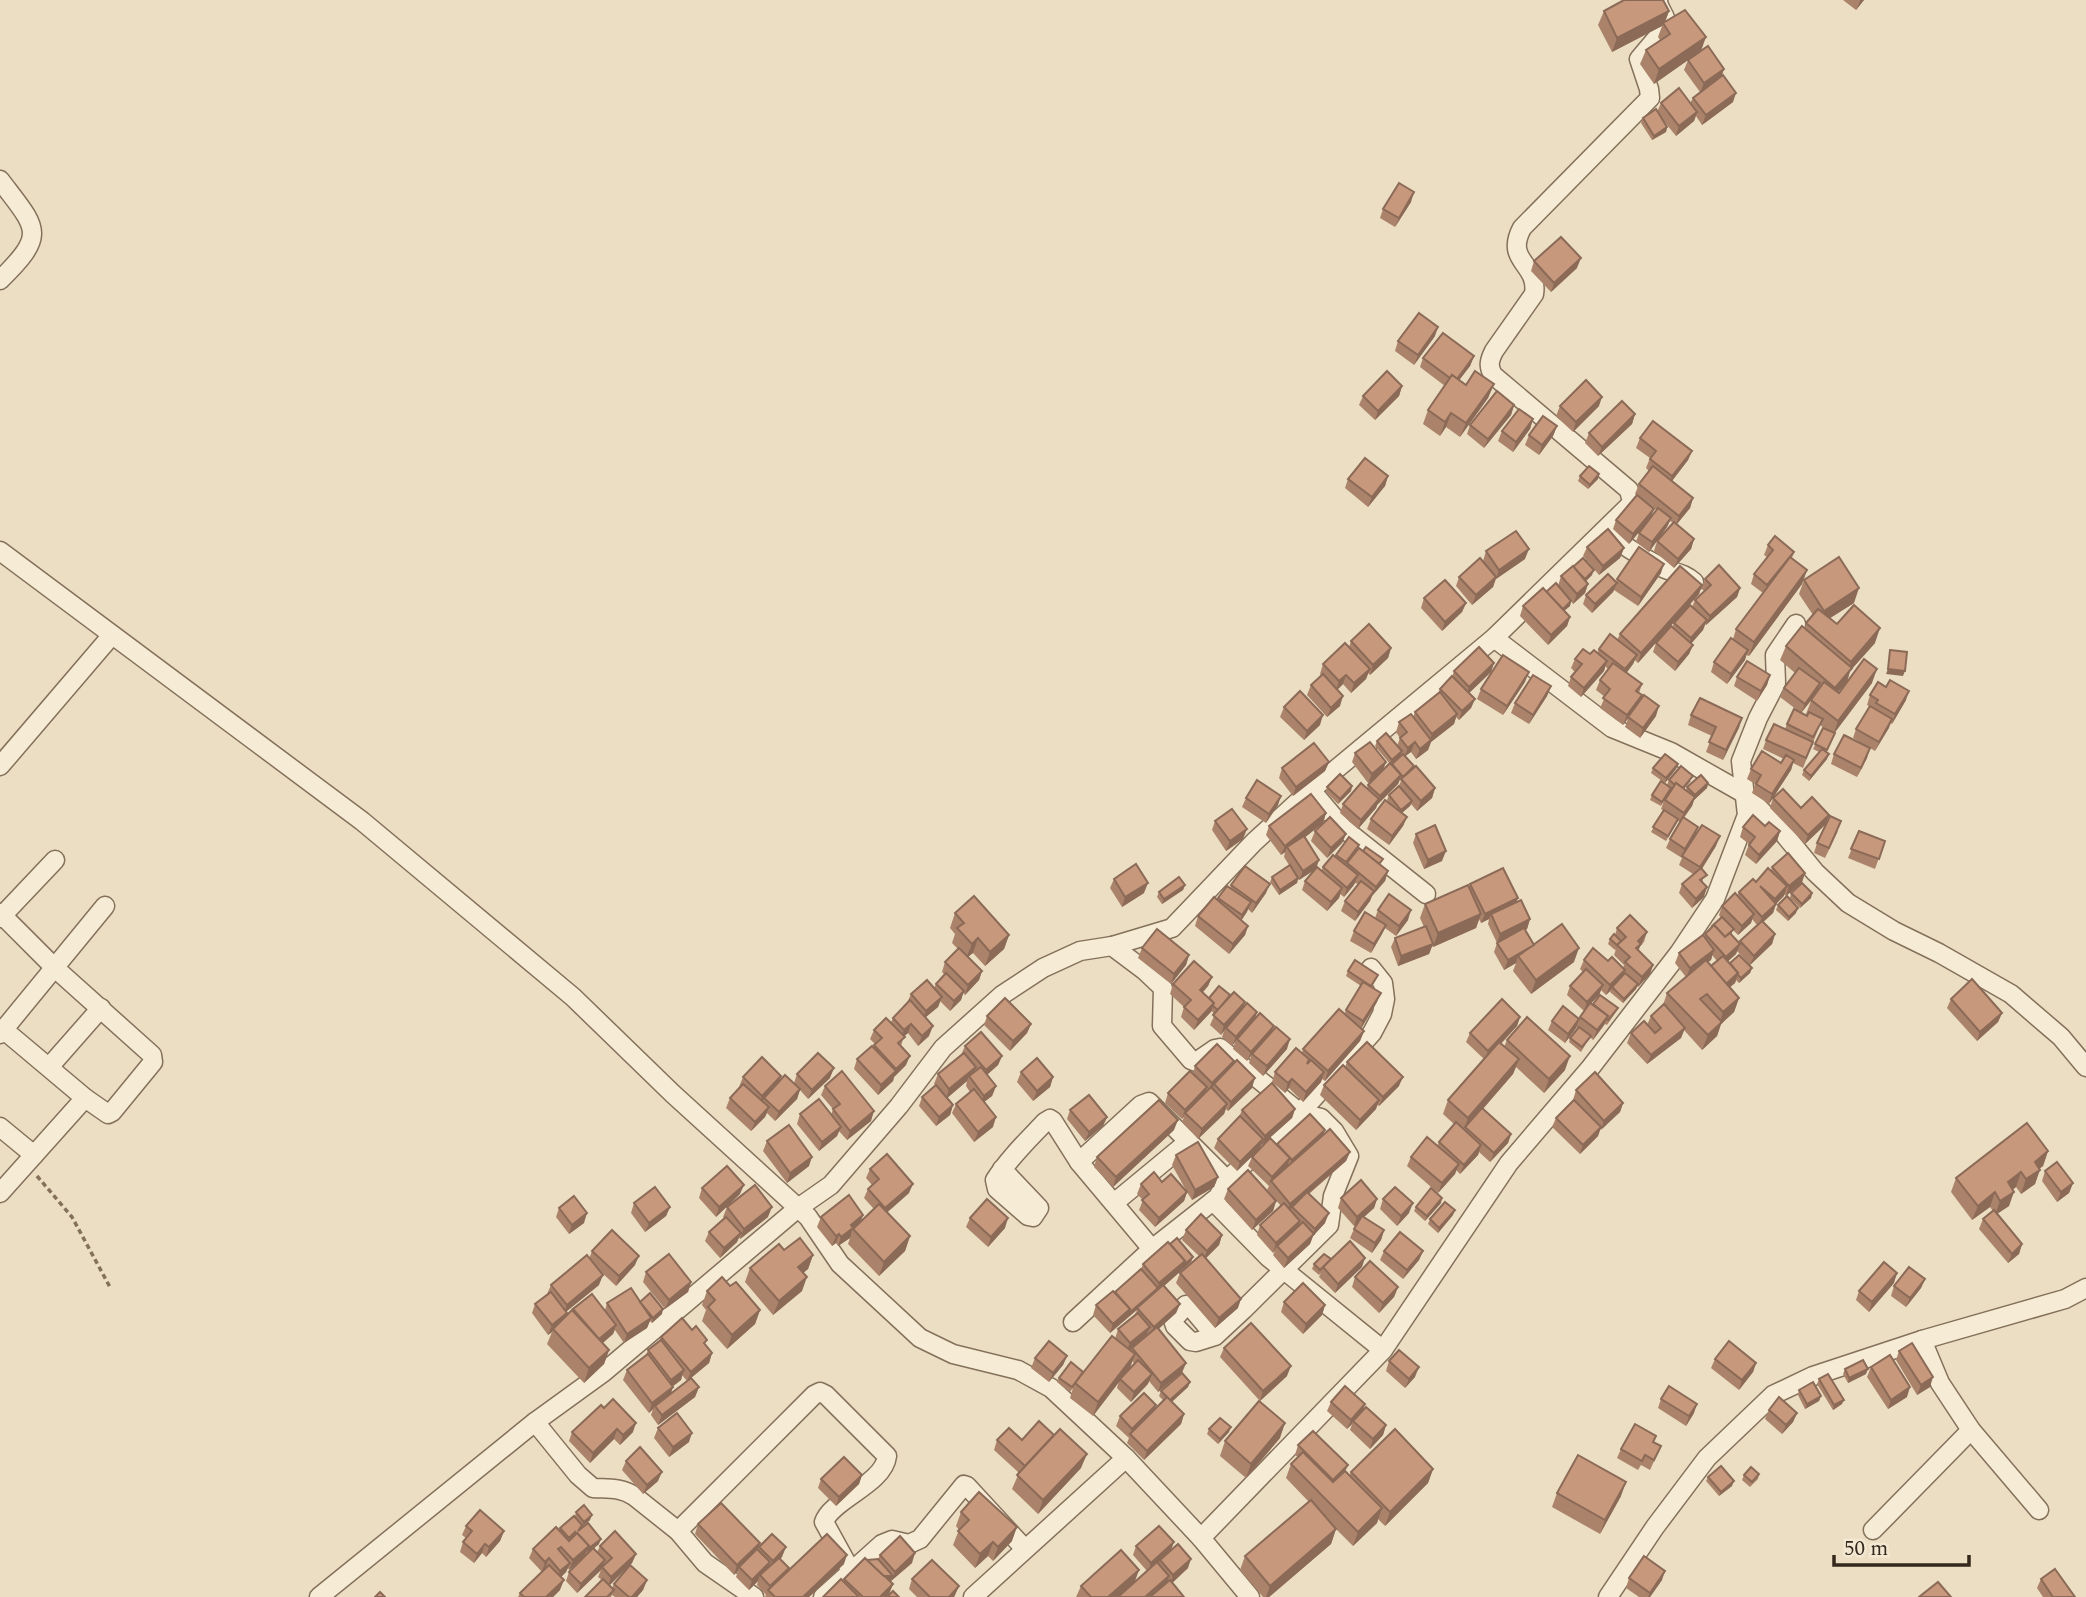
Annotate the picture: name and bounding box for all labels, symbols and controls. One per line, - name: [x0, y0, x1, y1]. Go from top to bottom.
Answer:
- scale bar: [1834, 1524, 1969, 1568]
- text: 50 m: [1844, 1533, 1888, 1565]

